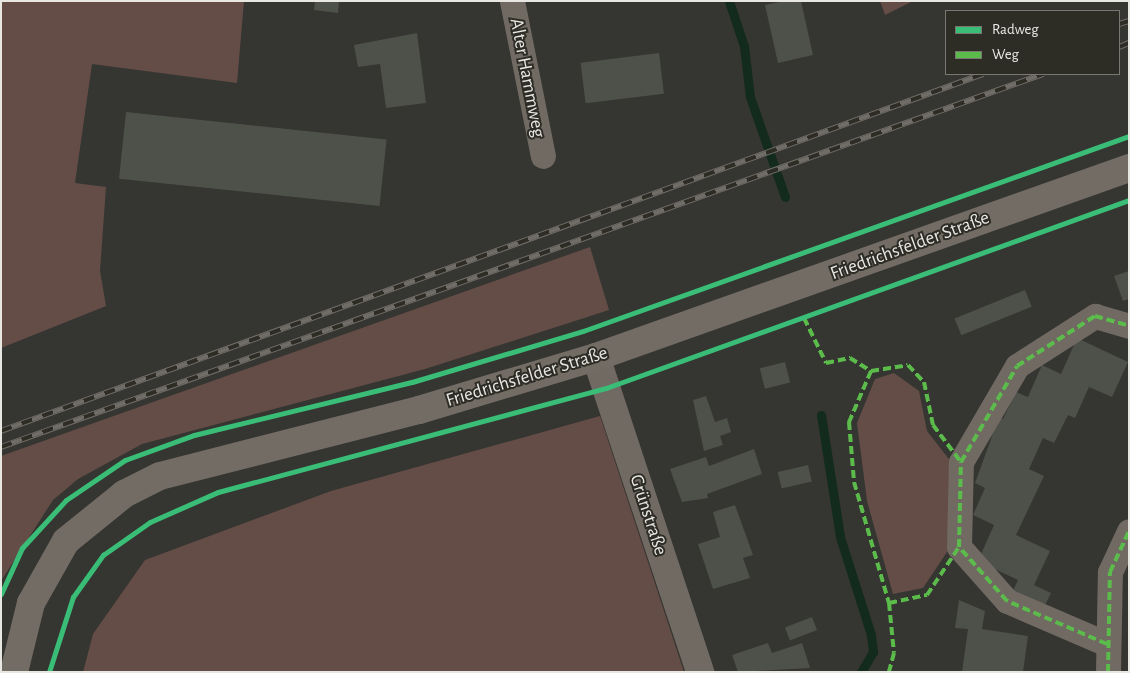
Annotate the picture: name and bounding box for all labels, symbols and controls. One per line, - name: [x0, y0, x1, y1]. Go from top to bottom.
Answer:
- legend: [945, 10, 1120, 75]
- street label: Alter Hammweg: [504, 16, 550, 140]
- text: Radweg: [992, 22, 1039, 37]
- text: Weg: [992, 47, 1019, 62]
- street label: Friedrichsfelder Straße: [827, 207, 993, 285]
- street label: Friedrichsfelder Straße: [444, 342, 610, 412]
- street label: Grünstraße: [624, 472, 672, 558]

